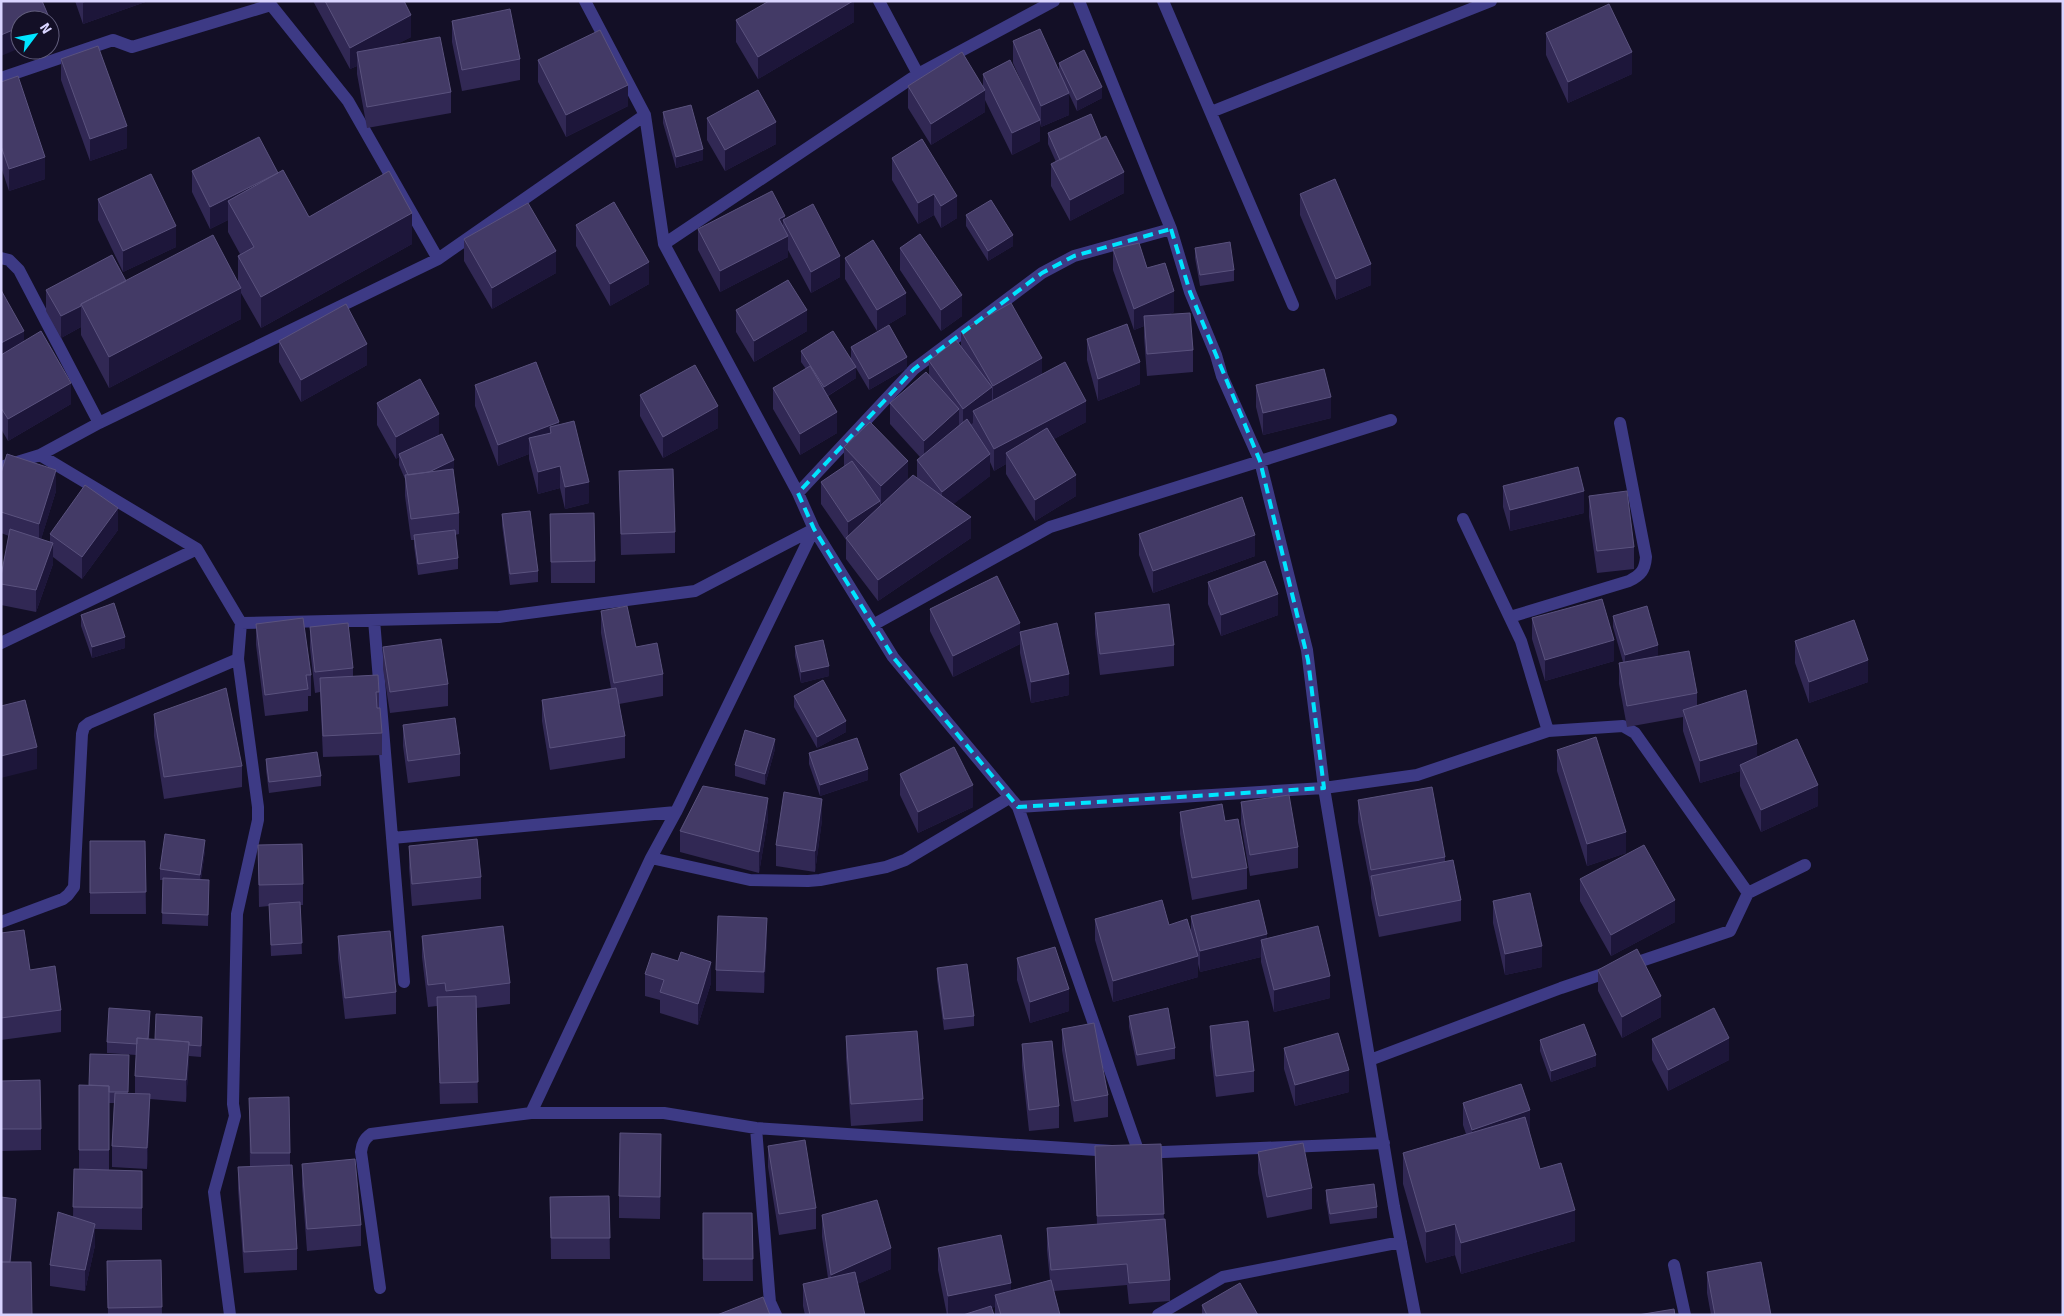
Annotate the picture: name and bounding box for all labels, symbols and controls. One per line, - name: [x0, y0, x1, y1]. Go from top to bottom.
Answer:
- north arrow: [10, 10, 60, 60]
- text: N: [36, 20, 55, 37]

